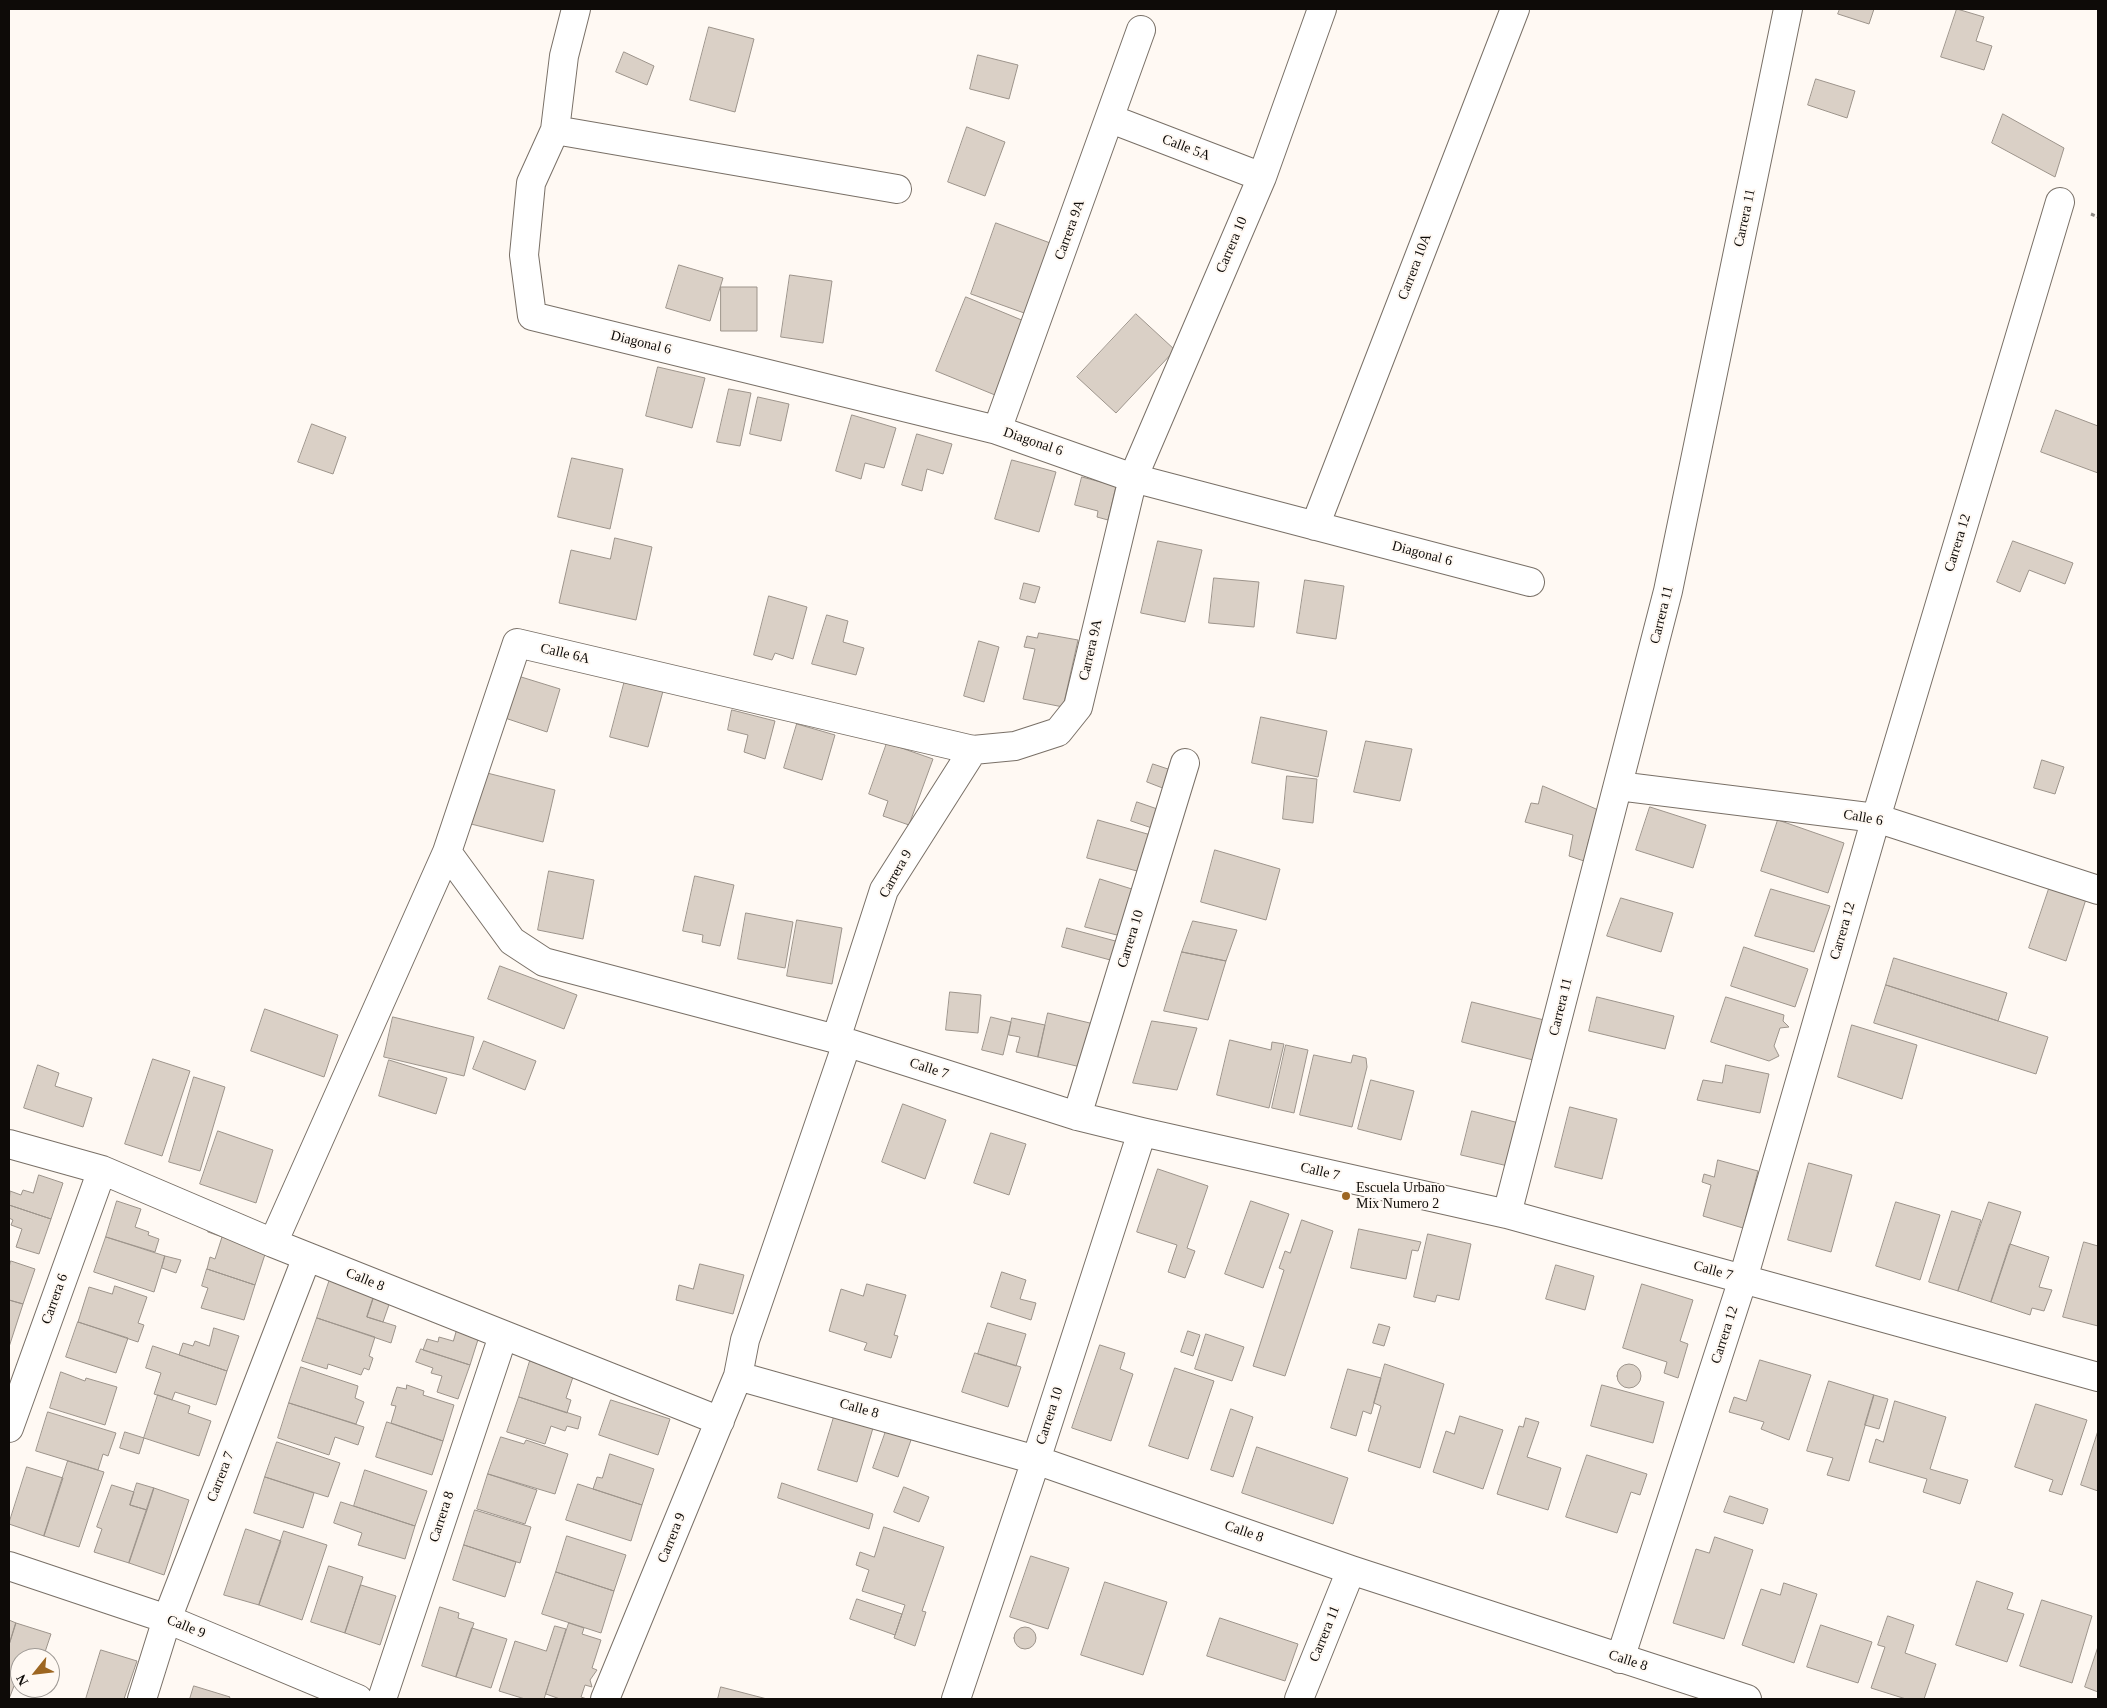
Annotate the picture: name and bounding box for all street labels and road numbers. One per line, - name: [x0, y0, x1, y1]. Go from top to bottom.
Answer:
- street label: Calle 5A: [1160, 131, 1212, 165]
- street label: Carrera 11: [1731, 187, 1759, 249]
- street label: Carrera 9A: [1051, 198, 1089, 262]
- street label: Carrera 10: [1213, 214, 1251, 276]
- street label: Carrera 10A: [1395, 232, 1435, 302]
- street label: Diagonal 6: [609, 327, 673, 359]
- street label: Diagonal 6: [1001, 424, 1065, 460]
- street label: Carrera 12: [1941, 512, 1975, 574]
- street label: Diagonal 6: [1390, 538, 1454, 570]
- street label: Carrera 11: [1647, 584, 1677, 646]
- street label: Carrera 9A: [1076, 618, 1106, 682]
- street label: Calle 6A: [539, 640, 591, 668]
- street label: Calle 6: [1842, 806, 1884, 830]
- street label: Carrera 9: [876, 847, 916, 901]
- street label: Carrera 12: [1827, 900, 1859, 962]
- street label: Carrera 10: [1114, 908, 1148, 970]
- street label: Carrera 11: [1546, 976, 1576, 1038]
- street label: Calle 7: [907, 1055, 951, 1083]
- street label: Calle 7: [1299, 1159, 1341, 1185]
- street label: Calle 7: [1691, 1258, 1735, 1284]
- street label: Calle 8: [343, 1265, 387, 1295]
- street label: Carrera 6: [38, 1271, 72, 1327]
- street label: Carrera 12: [1708, 1304, 1742, 1366]
- street label: Carrera 10: [1033, 1385, 1067, 1447]
- street label: Calle 8: [837, 1395, 881, 1423]
- street label: Carrera 7: [204, 1449, 238, 1505]
- street label: Carrera 8: [426, 1489, 458, 1545]
- street label: Carrera 9: [654, 1511, 690, 1565]
- street label: Calle 8: [1222, 1518, 1266, 1546]
- street label: Carrera 11: [1306, 1604, 1344, 1664]
- street label: Calle 9: [164, 1612, 208, 1642]
- street label: Calle 8: [1606, 1647, 1650, 1675]

